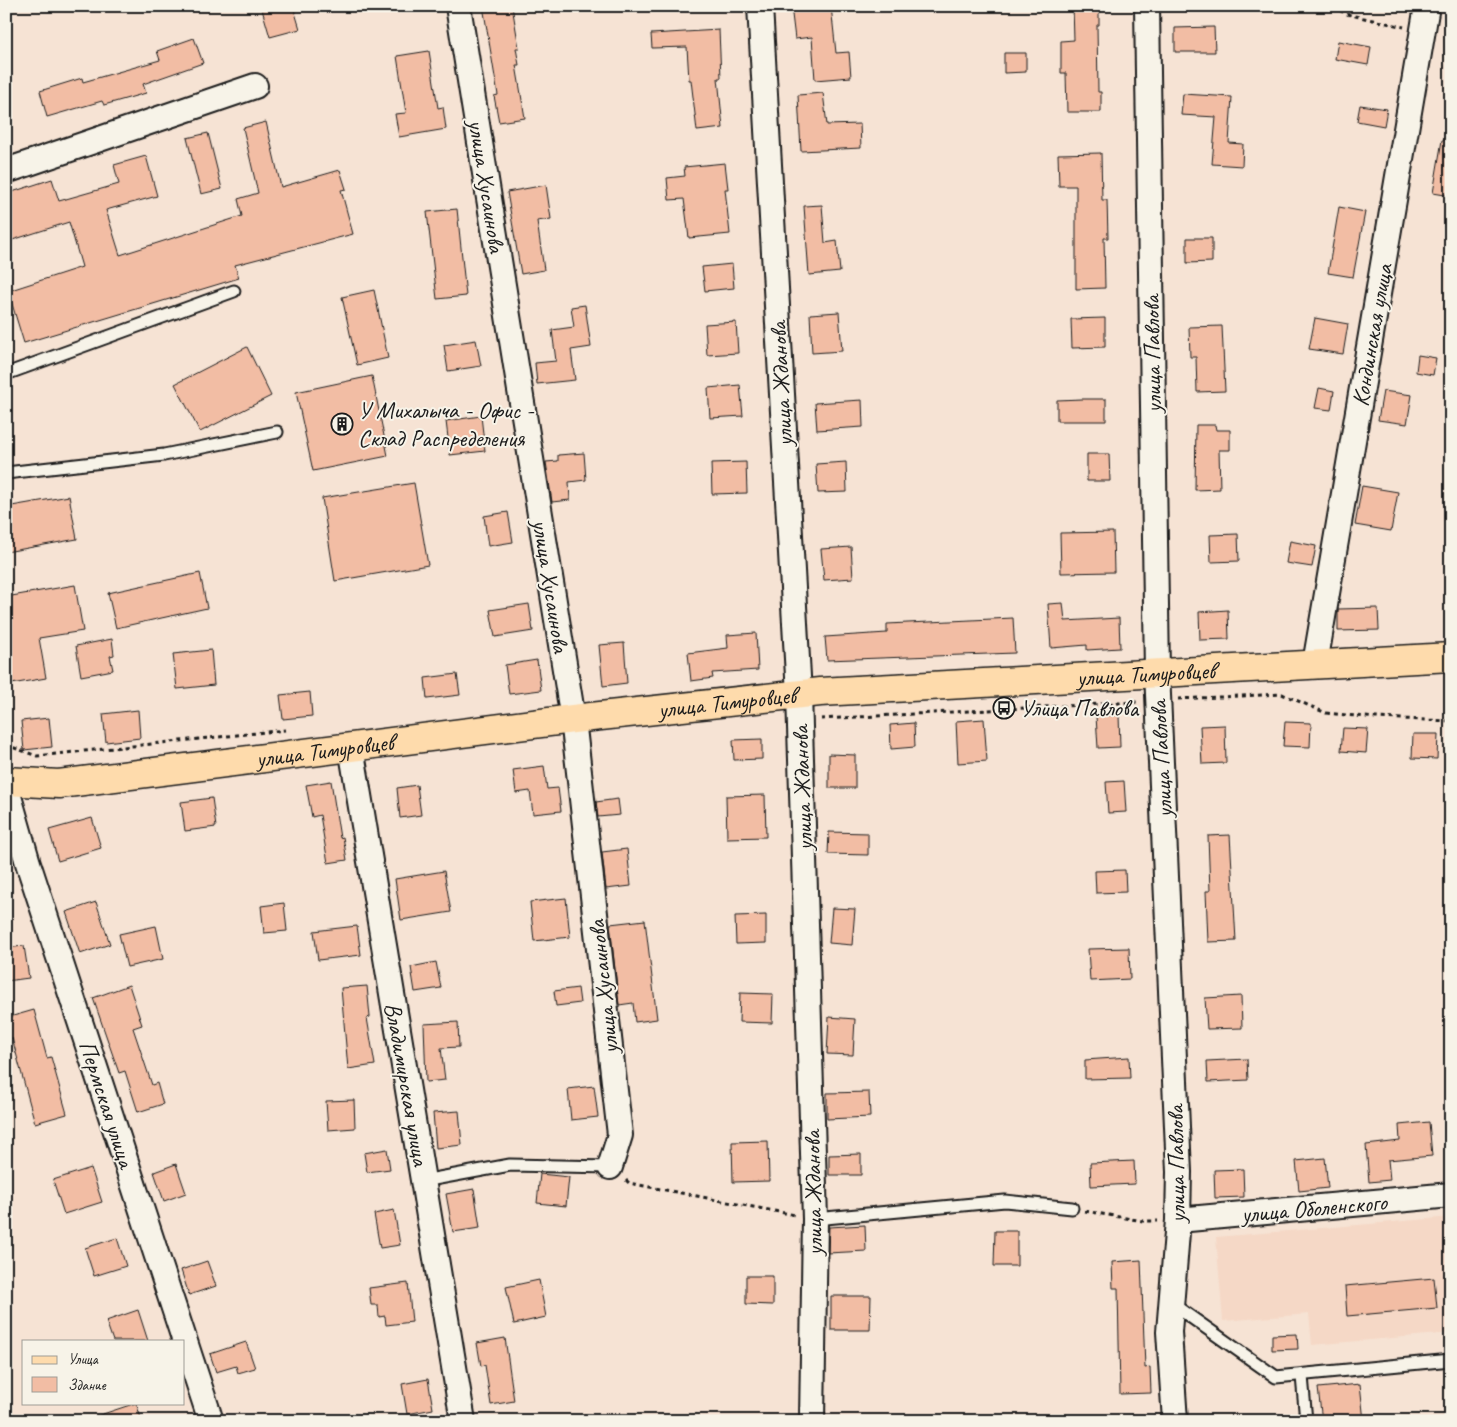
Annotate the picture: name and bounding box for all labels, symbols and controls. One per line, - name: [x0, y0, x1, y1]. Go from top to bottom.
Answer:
- street label: улица Хусаинова: [461, 115, 513, 256]
- street label: Кондинская улица: [1345, 260, 1400, 408]
- street label: улица Павлова: [1136, 293, 1168, 415]
- street label: улица Жданова: [763, 319, 799, 449]
- place label: У Михалыча - Офис - Склад Распределения: [358, 395, 535, 453]
- building icon: У Михалыча - Офис - Склад Распределения: [330, 412, 354, 436]
- street label: улица Хусаинова: [525, 515, 577, 656]
- street label: улица Тимуровцев: [1074, 655, 1222, 693]
- street label: улица Тимуровцев: [654, 679, 803, 725]
- place label: Улица Павлова: [1020, 693, 1140, 723]
- bus stop icon: Улица Павлова: [992, 696, 1016, 720]
- street label: улица Павлова: [1143, 697, 1179, 821]
- street label: улица Жданова: [785, 723, 819, 853]
- street label: улица Тимуровцев: [252, 726, 401, 774]
- street label: улица Хусаинова: [581, 917, 625, 1057]
- street label: Владимирская улица: [378, 1000, 436, 1169]
- street label: Пермская улица: [72, 1037, 142, 1173]
- street label: улица Павлова: [1160, 1103, 1192, 1225]
- street label: улица Жданова: [797, 1128, 829, 1258]
- street label: улица Оболенского: [1238, 1187, 1390, 1229]
- legend: [22, 1340, 185, 1404]
- text: Улица: [68, 1350, 99, 1369]
- text: Здание: [68, 1376, 107, 1395]

